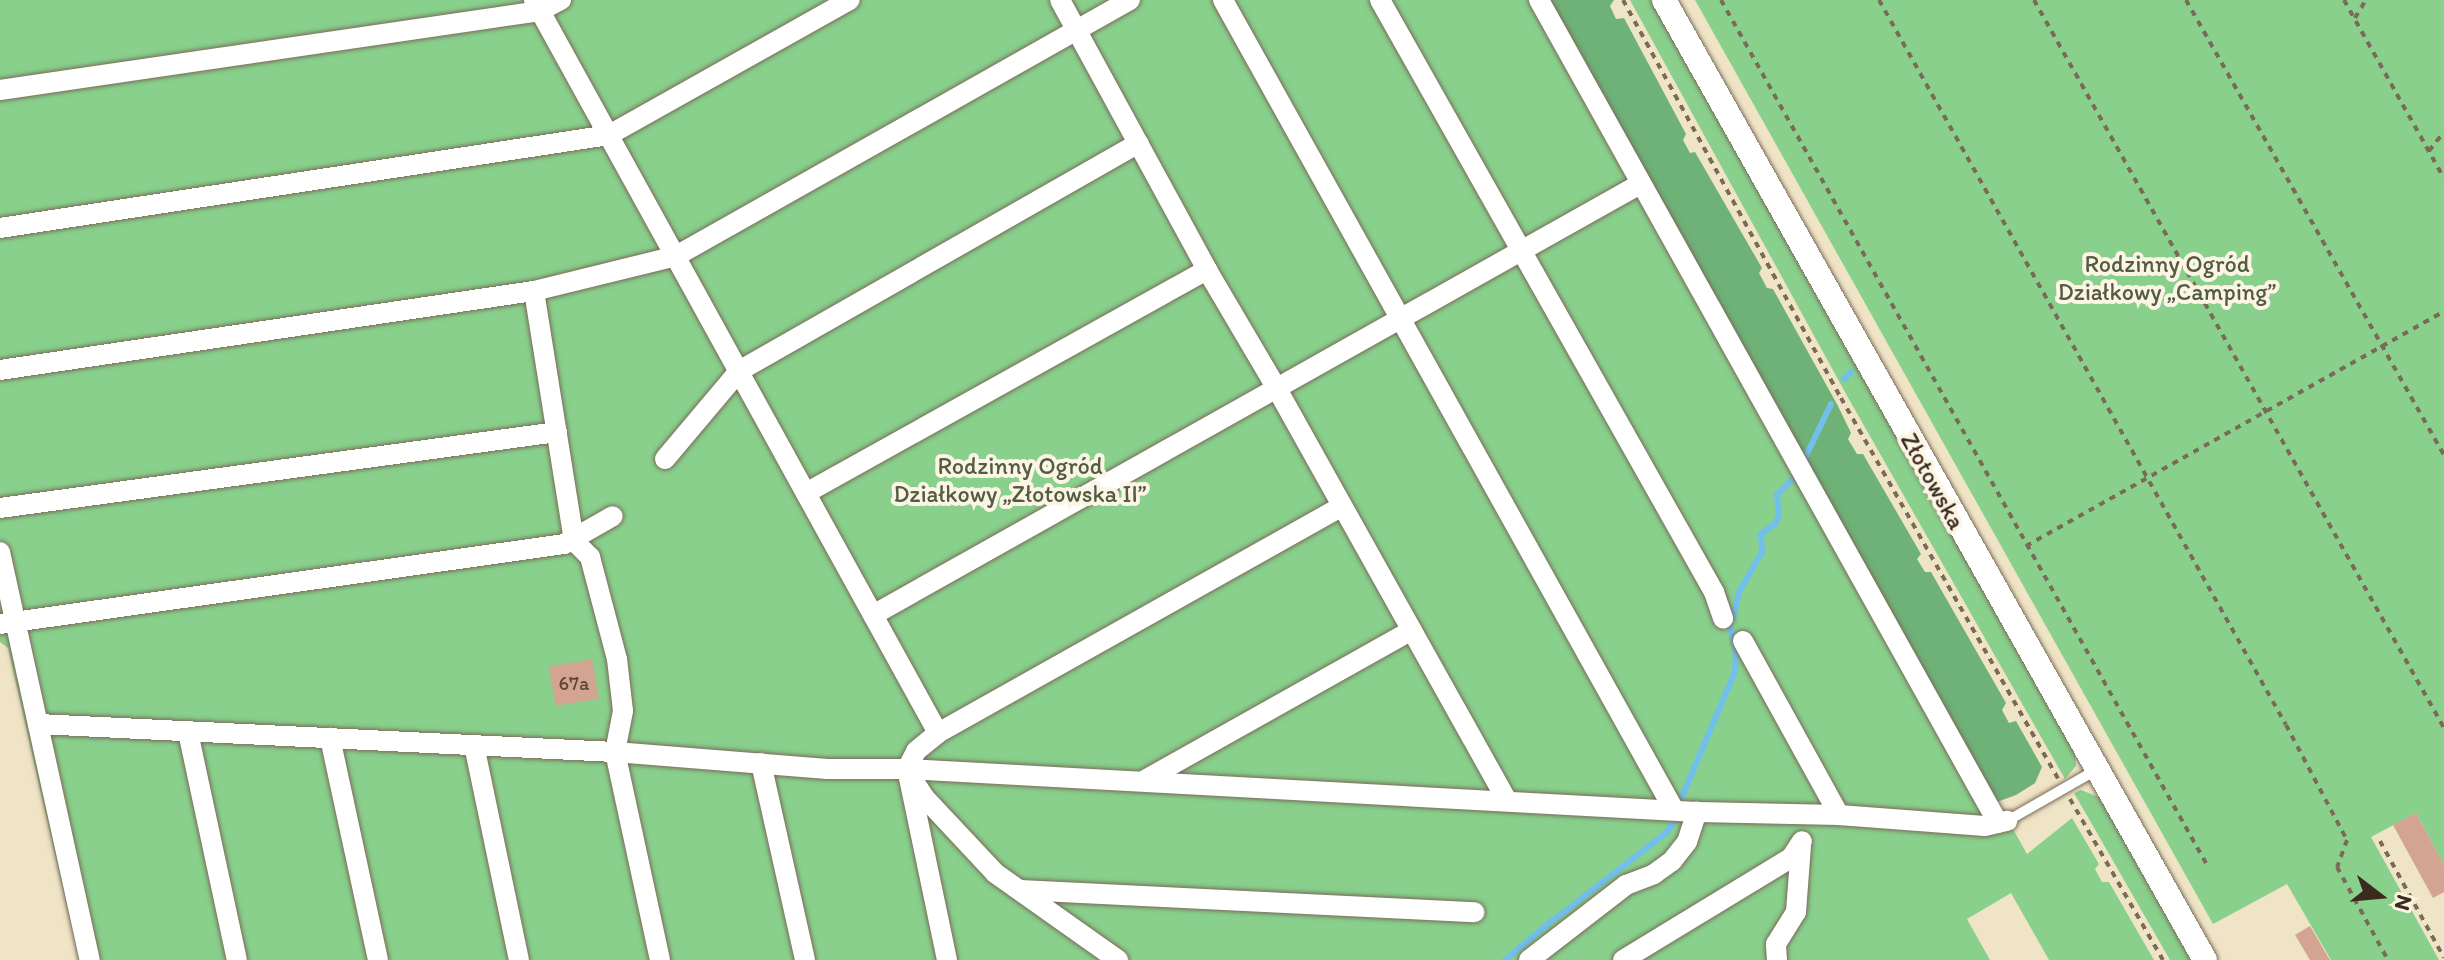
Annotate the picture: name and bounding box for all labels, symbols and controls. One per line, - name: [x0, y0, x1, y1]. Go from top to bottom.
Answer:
- park label: Rodzinny Ogród Działkowy „Camping”: [2058, 250, 2276, 306]
- street label: Złotowska: [1895, 428, 1971, 534]
- park label: Rodzinny Ogród Działkowy „Złotowska II”: [893, 452, 1147, 508]
- house number: 67a: [559, 671, 589, 695]
- north arrow: [2340, 856, 2420, 936]
- text: N: [2389, 892, 2419, 914]

